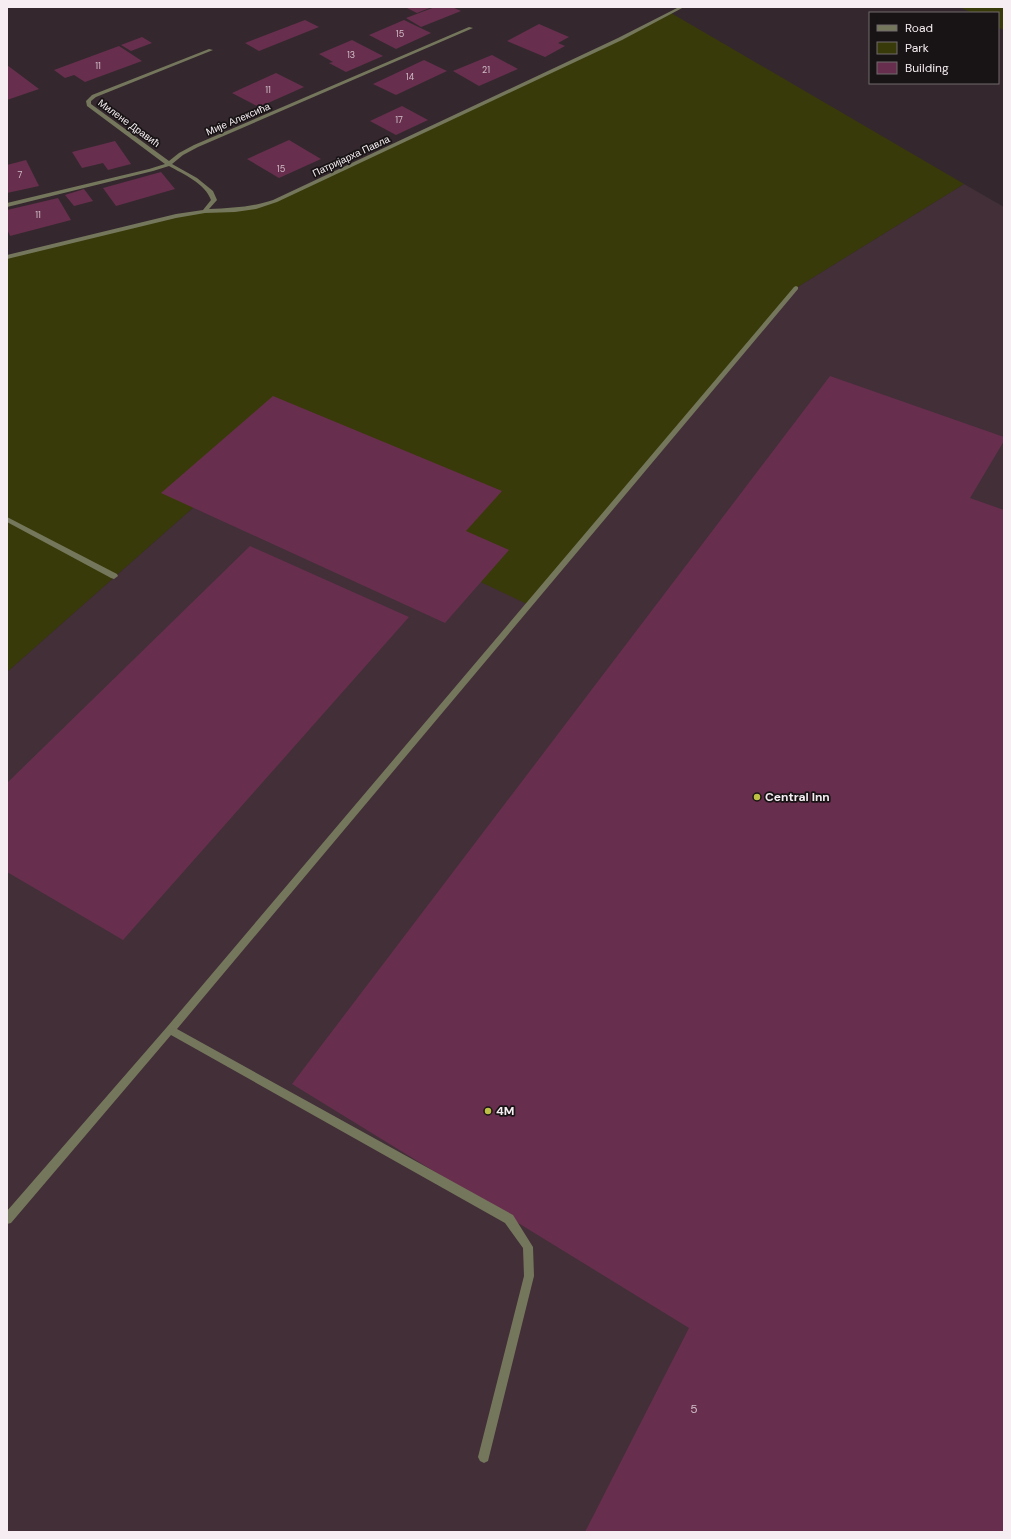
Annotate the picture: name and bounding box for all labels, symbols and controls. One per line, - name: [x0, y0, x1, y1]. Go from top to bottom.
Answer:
- legend: [869, 12, 999, 84]
- text: Road: [905, 20, 933, 36]
- house number: 15: [396, 28, 404, 40]
- text: Park: [905, 40, 929, 56]
- house number: 13: [347, 49, 355, 61]
- house number: 11: [95, 60, 101, 72]
- text: Building: [905, 60, 949, 76]
- house number: 21: [482, 64, 490, 76]
- house number: 14: [406, 71, 415, 83]
- house number: 11: [265, 84, 271, 96]
- street label: Милене Дравић: [95, 96, 163, 150]
- street label: Мије Алексића: [204, 99, 273, 138]
- house number: 17: [395, 114, 403, 126]
- street label: Патријарха Павла: [310, 132, 392, 180]
- house number: 15: [277, 163, 285, 175]
- house number: 7: [18, 169, 23, 181]
- house number: 11: [35, 209, 41, 221]
- place label: Central Inn: [765, 789, 830, 805]
- marker: Central Inn: [752, 792, 762, 802]
- place label: 4M: [496, 1103, 514, 1119]
- marker: 4M: [483, 1106, 493, 1116]
- house number: 5: [690, 1401, 698, 1417]

